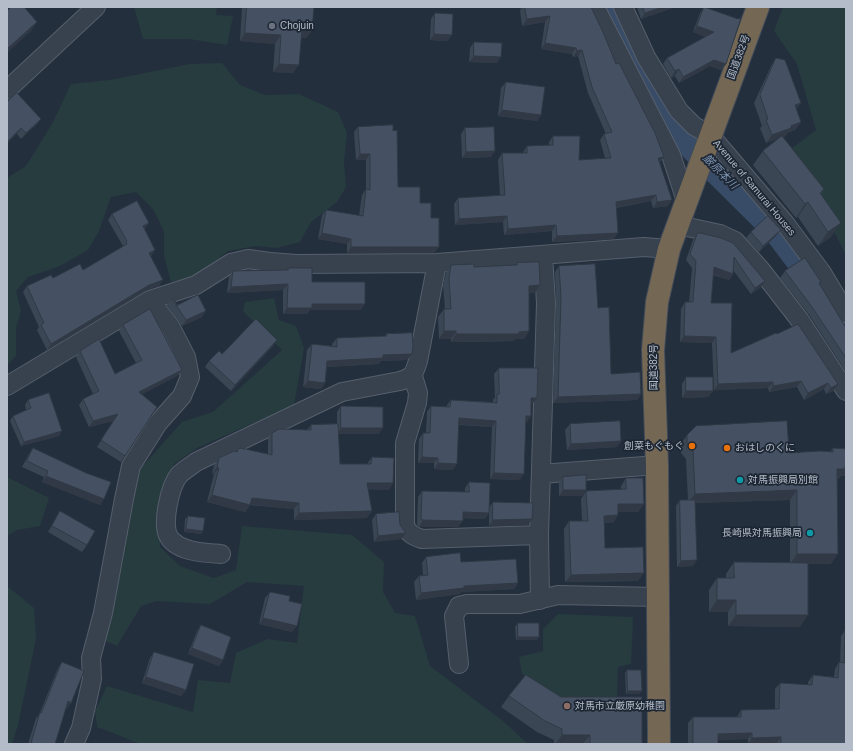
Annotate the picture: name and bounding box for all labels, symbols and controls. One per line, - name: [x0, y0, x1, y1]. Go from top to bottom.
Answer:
- place label: Chojuin: [280, 20, 314, 32]
- marker: Chojuin: [267, 21, 277, 31]
- street label: 国道382号: [725, 33, 753, 81]
- street label: Avenue of Samurai Houses: [710, 138, 798, 238]
- water label: 厳原本川: [700, 152, 740, 192]
- street label: 国道382号: [648, 344, 660, 390]
- place label: 創菜もぐもぐ: [624, 440, 684, 452]
- marker: 創菜もぐもぐ: [687, 441, 697, 451]
- place label: おはしのくに: [735, 442, 795, 454]
- marker: おはしのくに: [722, 443, 732, 453]
- place label: 対馬振興局別館: [748, 474, 818, 486]
- marker: 対馬振興局別館: [735, 475, 745, 485]
- place label: 長崎県対馬振興局: [722, 527, 802, 539]
- marker: 長崎県対馬振興局: [805, 528, 815, 538]
- place label: 対馬市立厳原幼稚園: [575, 700, 665, 712]
- marker: 対馬市立厳原幼稚園: [562, 701, 572, 711]

